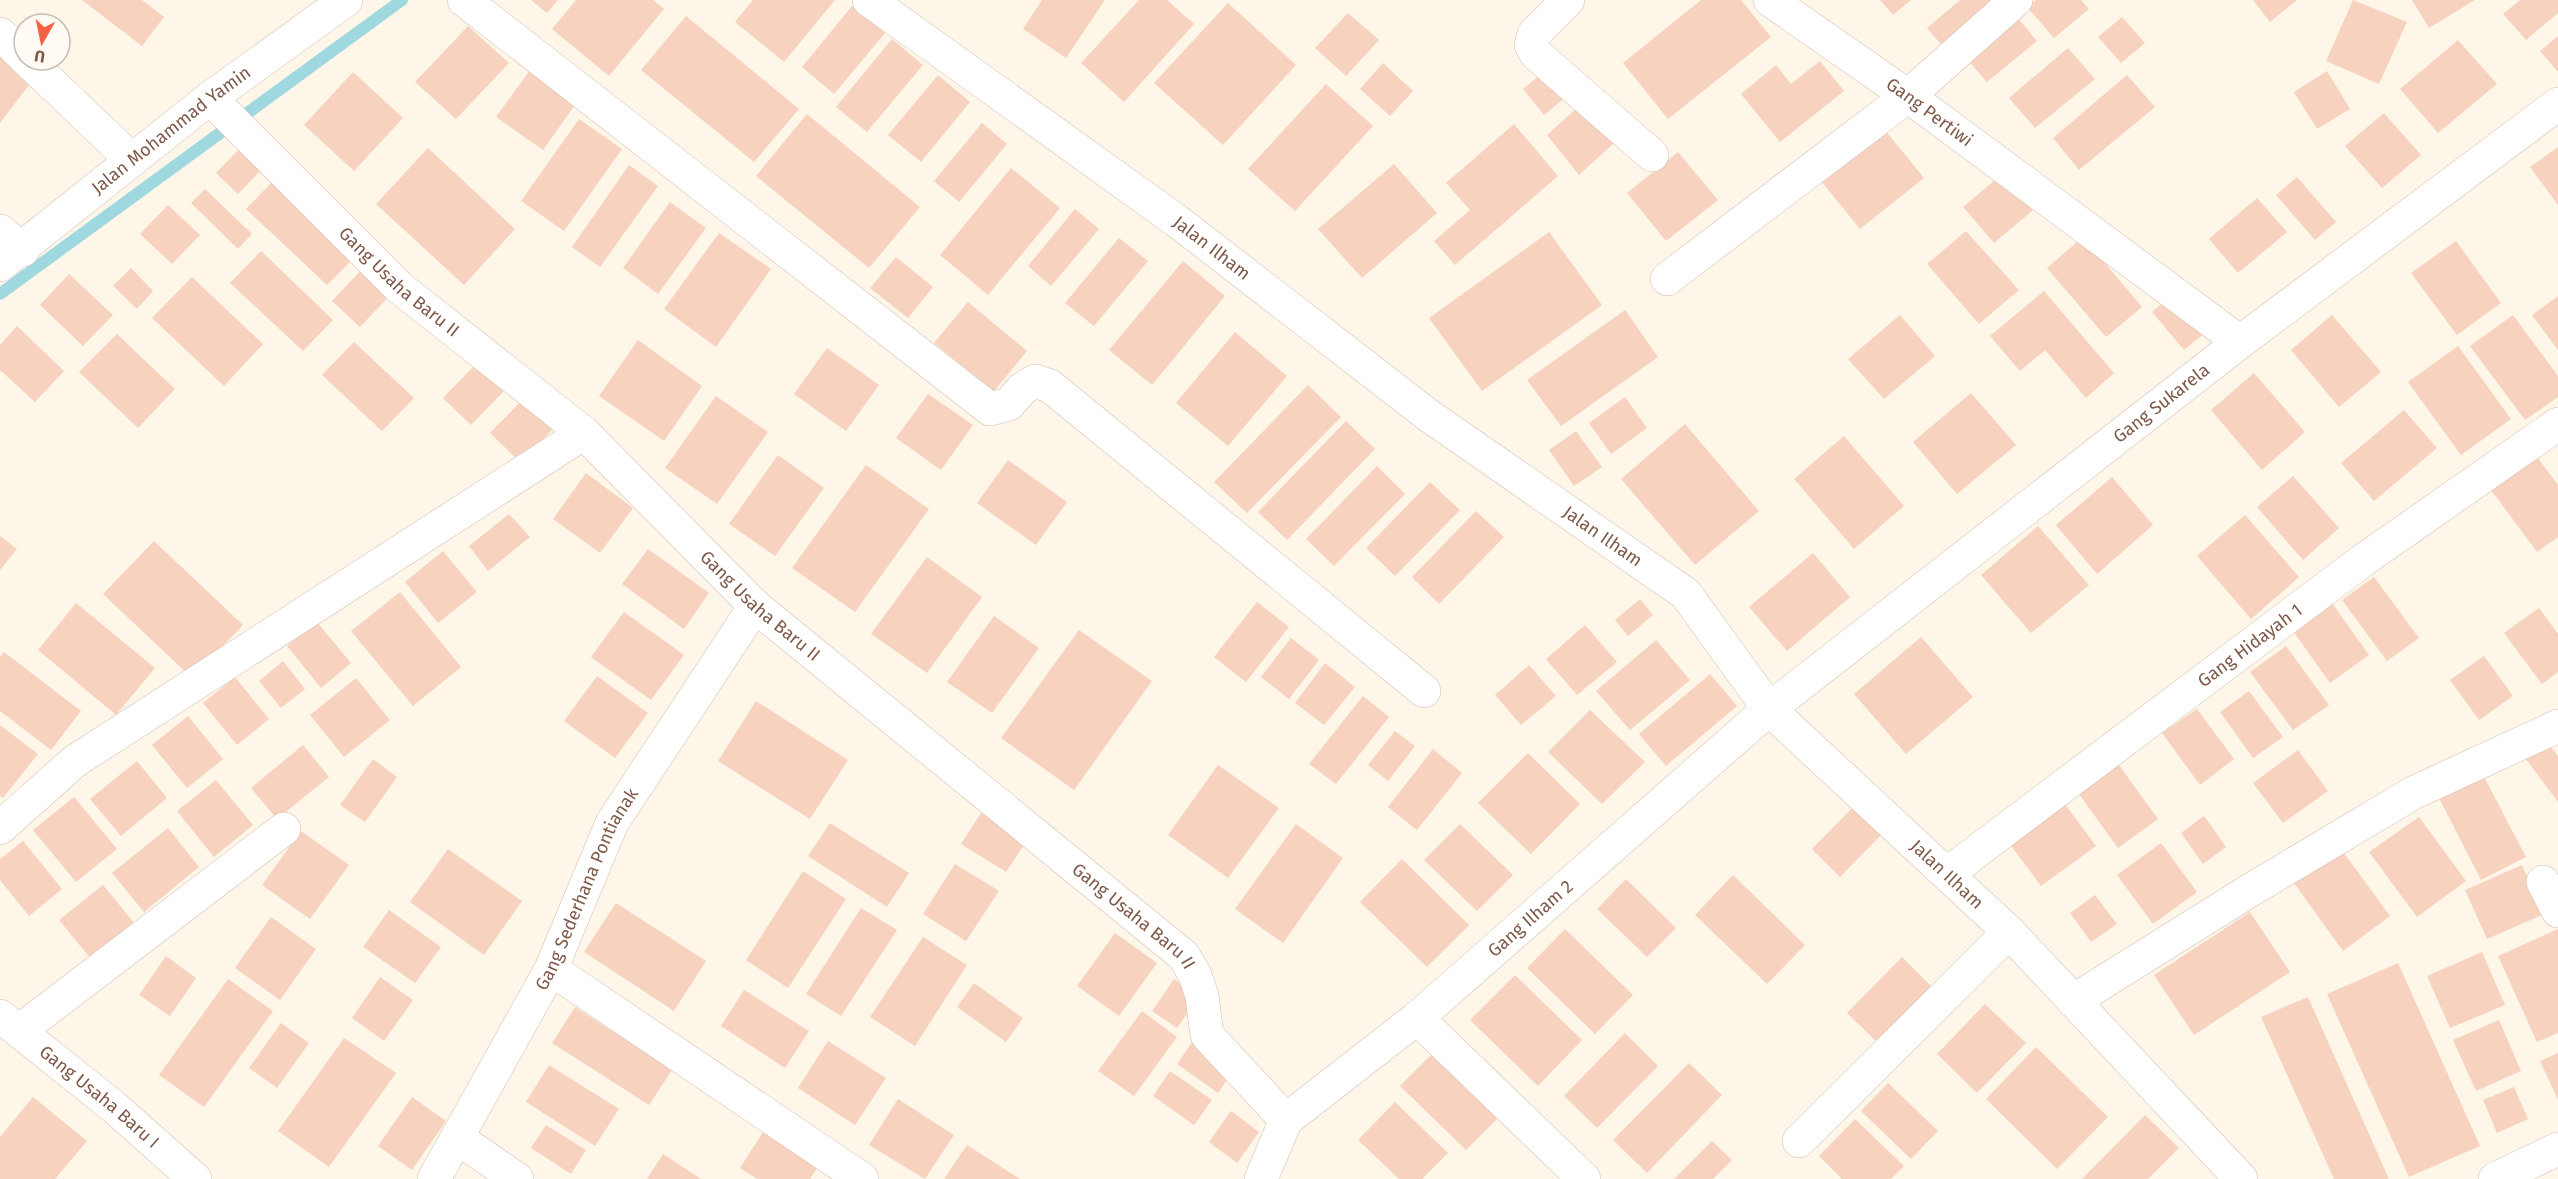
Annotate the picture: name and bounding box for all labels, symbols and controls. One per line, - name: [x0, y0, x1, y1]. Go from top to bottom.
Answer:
- north arrow: [12, 12, 72, 72]
- text: U: [33, 46, 46, 67]
- street label: Jalan Mohammad Yamin: [87, 61, 255, 199]
- street label: Gang Pertiwi: [1882, 73, 1977, 151]
- street label: Jalan Ilham: [1169, 211, 1255, 285]
- street label: Gang Usaha Baru II: [334, 222, 464, 342]
- street label: Gang Sukarela: [2109, 359, 2214, 448]
- street label: Jalan Ilham: [1559, 501, 1647, 571]
- street label: Gang Usaha Baru II: [696, 546, 825, 666]
- street label: Gang Hidayah 1: [2193, 599, 2306, 692]
- street label: Gang Sederhana Pontianak: [530, 783, 643, 994]
- street label: Jalan Ilham: [1906, 835, 1988, 914]
- street label: Gang Usaha Baru II: [1068, 858, 1200, 973]
- street label: Gang Ilham 2: [1483, 875, 1578, 962]
- street label: Gang Usaha Baru I: [35, 1041, 164, 1153]

